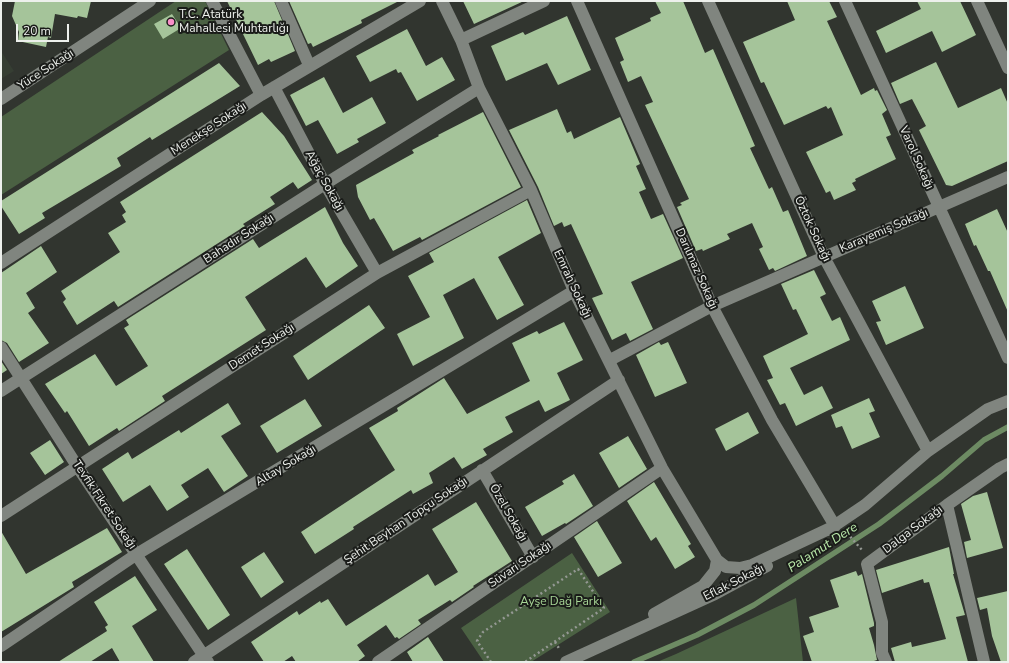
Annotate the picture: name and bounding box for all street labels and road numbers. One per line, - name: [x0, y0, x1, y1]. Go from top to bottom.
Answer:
- street label: Yüce Sokağı: [15, 47, 77, 93]
- street label: Menekşe Sokağı: [169, 99, 249, 159]
- street label: Varol Sokağı: [896, 124, 936, 192]
- street label: Ağaç Sokağı: [301, 148, 347, 214]
- street label: Öztok Sokağı: [791, 194, 833, 264]
- street label: Karayemiş Sokağı: [837, 206, 931, 256]
- street label: Bahadır Sokağı: [201, 211, 277, 267]
- street label: Darılmaz Sokağı: [672, 226, 720, 312]
- street label: Emrah Sokağı: [550, 247, 594, 321]
- street label: Demet Sokağı: [226, 320, 298, 374]
- street label: Altay Sokağı: [253, 442, 319, 490]
- street label: Tevfik Fikret Sokağı: [69, 458, 139, 552]
- street label: Şehit Beyhan Topçu Sokağı: [342, 474, 470, 568]
- street label: Özel Sokağı: [486, 482, 530, 544]
- street label: Dalga Sokağı: [880, 503, 946, 557]
- street label: Süvari Sokağı: [486, 539, 554, 591]
- street label: Eflak Sokağı: [701, 562, 767, 604]

